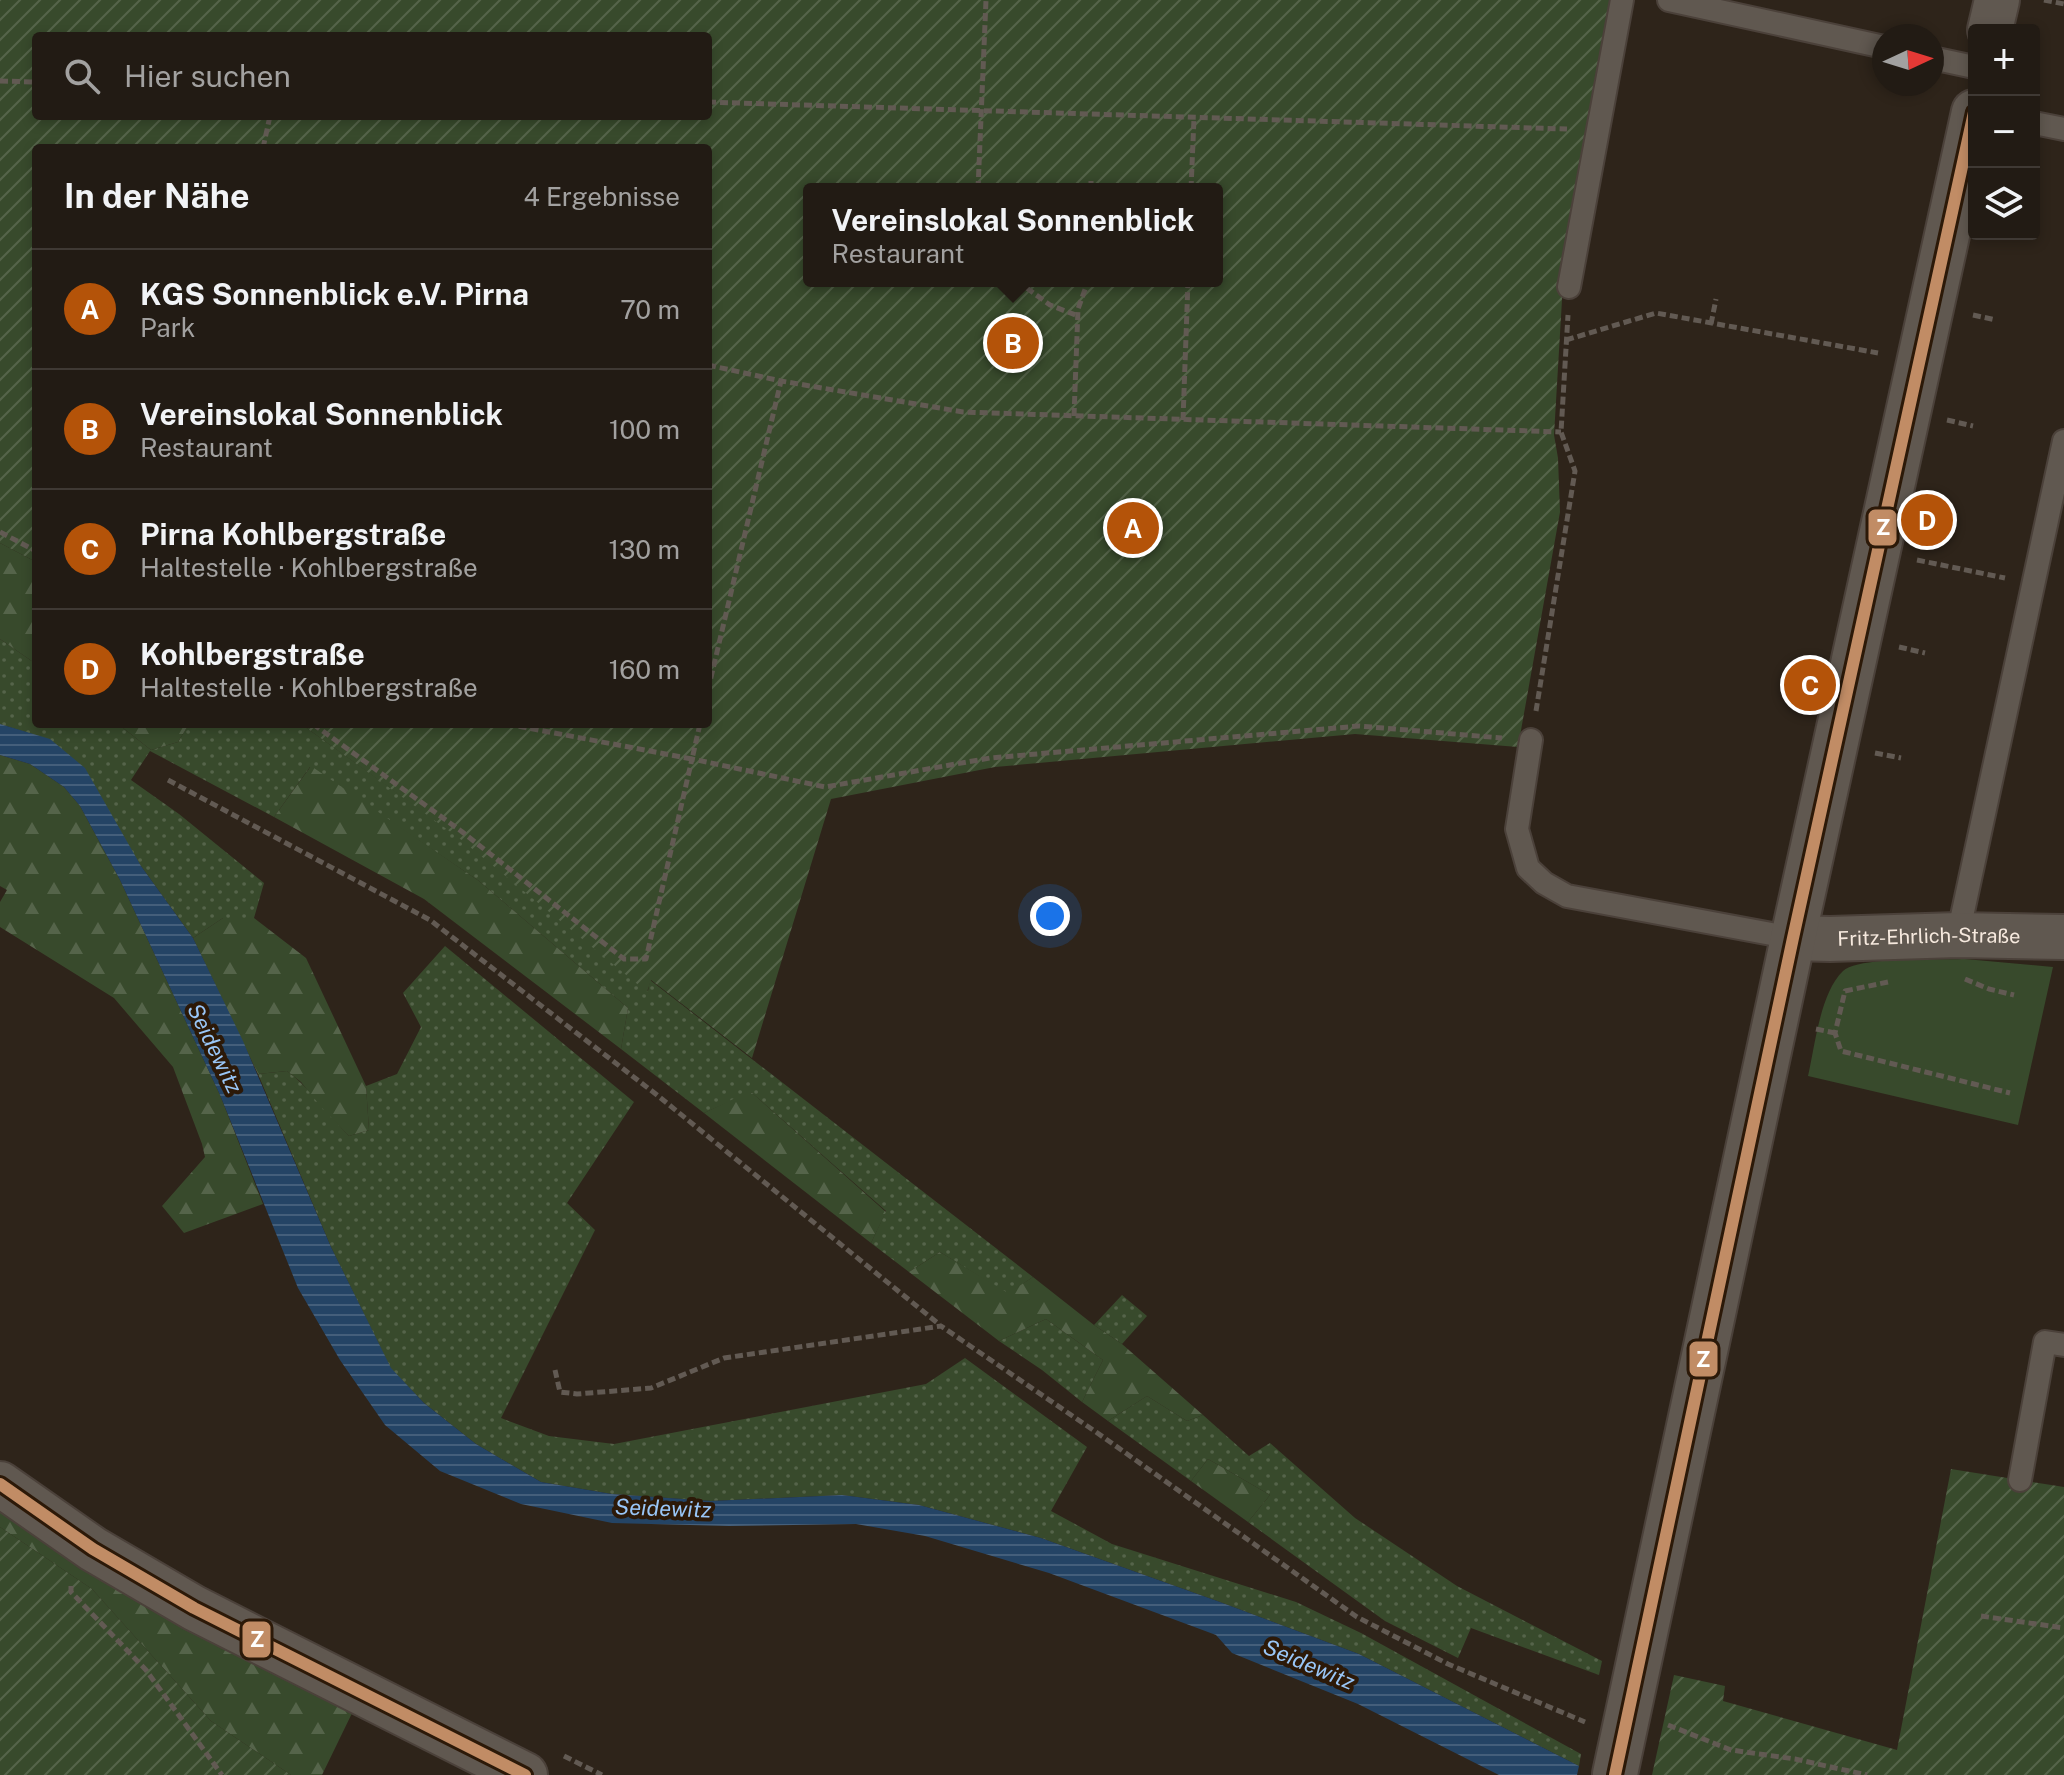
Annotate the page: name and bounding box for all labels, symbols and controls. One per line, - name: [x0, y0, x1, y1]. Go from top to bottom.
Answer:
- north arrow: [1872, 24, 1944, 96]
- map controls: [1968, 24, 2040, 240]
- button: +: [1968, 24, 2040, 96]
- search box: [32, 32, 712, 120]
- icon: search: [60, 54, 104, 98]
- text: Hier suchen: [124, 58, 291, 94]
- button: −: [1968, 96, 2040, 168]
- button: layers: [1968, 168, 2040, 240]
- text: In der Nähe: [64, 176, 250, 216]
- text: 4 Ergebnisse: [523, 181, 680, 212]
- popup: [803, 183, 1223, 287]
- text: Vereinslokal Sonnenblick: [832, 202, 1194, 238]
- text: Restaurant: [832, 238, 965, 269]
- text: KGS Sonnenblick e.V. Pirna: [140, 276, 529, 312]
- text: A: [81, 294, 99, 325]
- text: 70 m: [620, 294, 680, 325]
- text: Park: [140, 312, 195, 343]
- pin: B: [987, 313, 1039, 373]
- text: Vereinslokal Sonnenblick: [140, 396, 503, 432]
- text: B: [81, 414, 99, 445]
- text: 100 m: [609, 414, 680, 445]
- text: Restaurant: [140, 432, 273, 463]
- pin: D: [1901, 490, 1953, 550]
- pin: A: [1107, 498, 1159, 558]
- line badge: Z: [1867, 508, 1898, 547]
- text: Z: [1876, 514, 1890, 540]
- text: Pirna Kohlbergstraße: [140, 516, 446, 552]
- text: C: [81, 534, 99, 565]
- text: 130 m: [608, 534, 680, 565]
- text: Haltestelle · Kohlbergstraße: [140, 552, 478, 583]
- text: Kohlbergstraße: [140, 636, 365, 672]
- text: D: [81, 654, 99, 685]
- text: 160 m: [609, 654, 680, 685]
- pin: C: [1784, 655, 1836, 715]
- text: Haltestelle · Kohlbergstraße: [140, 672, 478, 703]
- your location: [1030, 896, 1070, 936]
- street label: Fritz-Ehrlich-Straße: [1837, 923, 2021, 951]
- water label: Seidewitz: [182, 999, 248, 1098]
- line badge: Z: [1688, 1340, 1719, 1378]
- text: Z: [1696, 1346, 1710, 1372]
- water label: Seidewitz: [614, 1493, 712, 1523]
- line badge: Z: [241, 1620, 272, 1659]
- text: Z: [250, 1626, 264, 1652]
- water label: Seidewitz: [1260, 1633, 1359, 1695]

